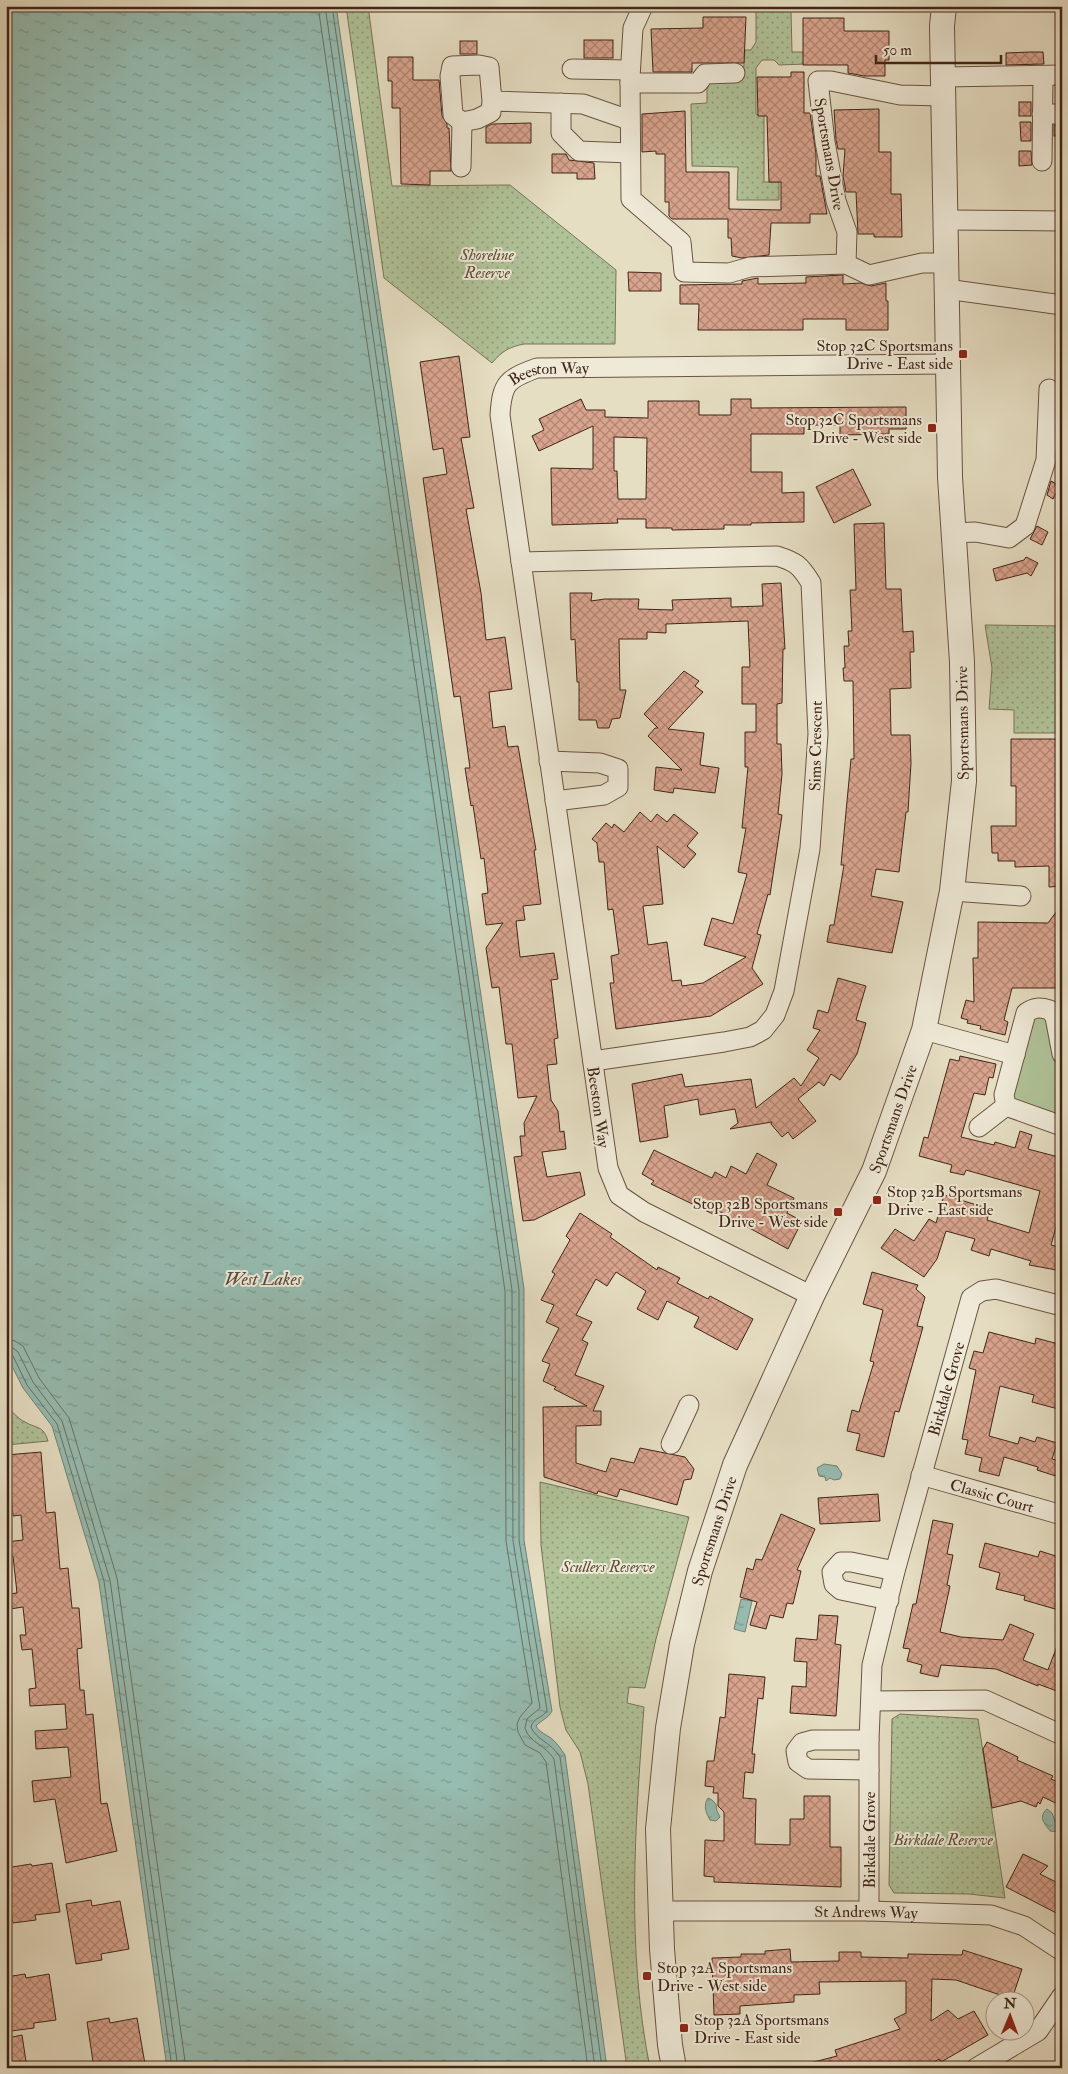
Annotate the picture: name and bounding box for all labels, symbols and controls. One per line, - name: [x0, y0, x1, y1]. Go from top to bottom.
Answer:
- scale bar: [876, 32, 1000, 64]
- text: 50 m: [883, 41, 912, 60]
- street label: Sportsmans Drive: [808, 96, 849, 213]
- park label: Shoreline Reserve: [459, 245, 514, 283]
- place label: Stop 32C Sportsmans Drive - East side: [816, 336, 953, 374]
- marker: Stop 32C Sportsmans Drive - East side: [957, 348, 969, 360]
- street label: Beeston Way: [505, 358, 590, 390]
- place label: Stop 32C Sportsmans Drive - West side: [785, 410, 922, 448]
- marker: Stop 32C Sportsmans Drive - West side: [926, 422, 938, 434]
- street label: Sportsmans Drive: [952, 665, 975, 780]
- street label: Sims Crescent: [805, 701, 827, 791]
- street label: Sportsmans Drive: [865, 1062, 922, 1176]
- street label: Beeston Way: [582, 1065, 614, 1150]
- place label: Stop 32B Sportsmans Drive - East side: [887, 1182, 1022, 1220]
- place label: Stop 32B Sportsmans Drive - West side: [693, 1194, 828, 1232]
- marker: Stop 32B Sportsmans Drive - East side: [871, 1194, 883, 1206]
- marker: Stop 32B Sportsmans Drive - West side: [832, 1206, 844, 1218]
- water label: West Lakes: [225, 1268, 303, 1291]
- street label: Birkdale Grove: [924, 1339, 969, 1438]
- street label: Sportsmans Drive: [688, 1473, 742, 1588]
- street label: Classic Court: [948, 1475, 1036, 1518]
- park label: Scullers Reserve: [560, 1557, 655, 1577]
- street label: Birkdale Grove: [860, 1791, 880, 1888]
- park label: Birkdale Reserve: [892, 1830, 994, 1850]
- street label: St Andrews Way: [814, 1902, 919, 1924]
- place label: Stop 32A Sportsmans Drive - West side: [657, 1958, 792, 1996]
- marker: Stop 32A Sportsmans Drive - West side: [641, 1970, 653, 1982]
- north arrow: [986, 1992, 1036, 2042]
- text: N: [1003, 1995, 1017, 2012]
- place label: Stop 32A Sportsmans Drive - East side: [694, 2010, 829, 2048]
- marker: Stop 32A Sportsmans Drive - East side: [678, 2022, 690, 2034]

